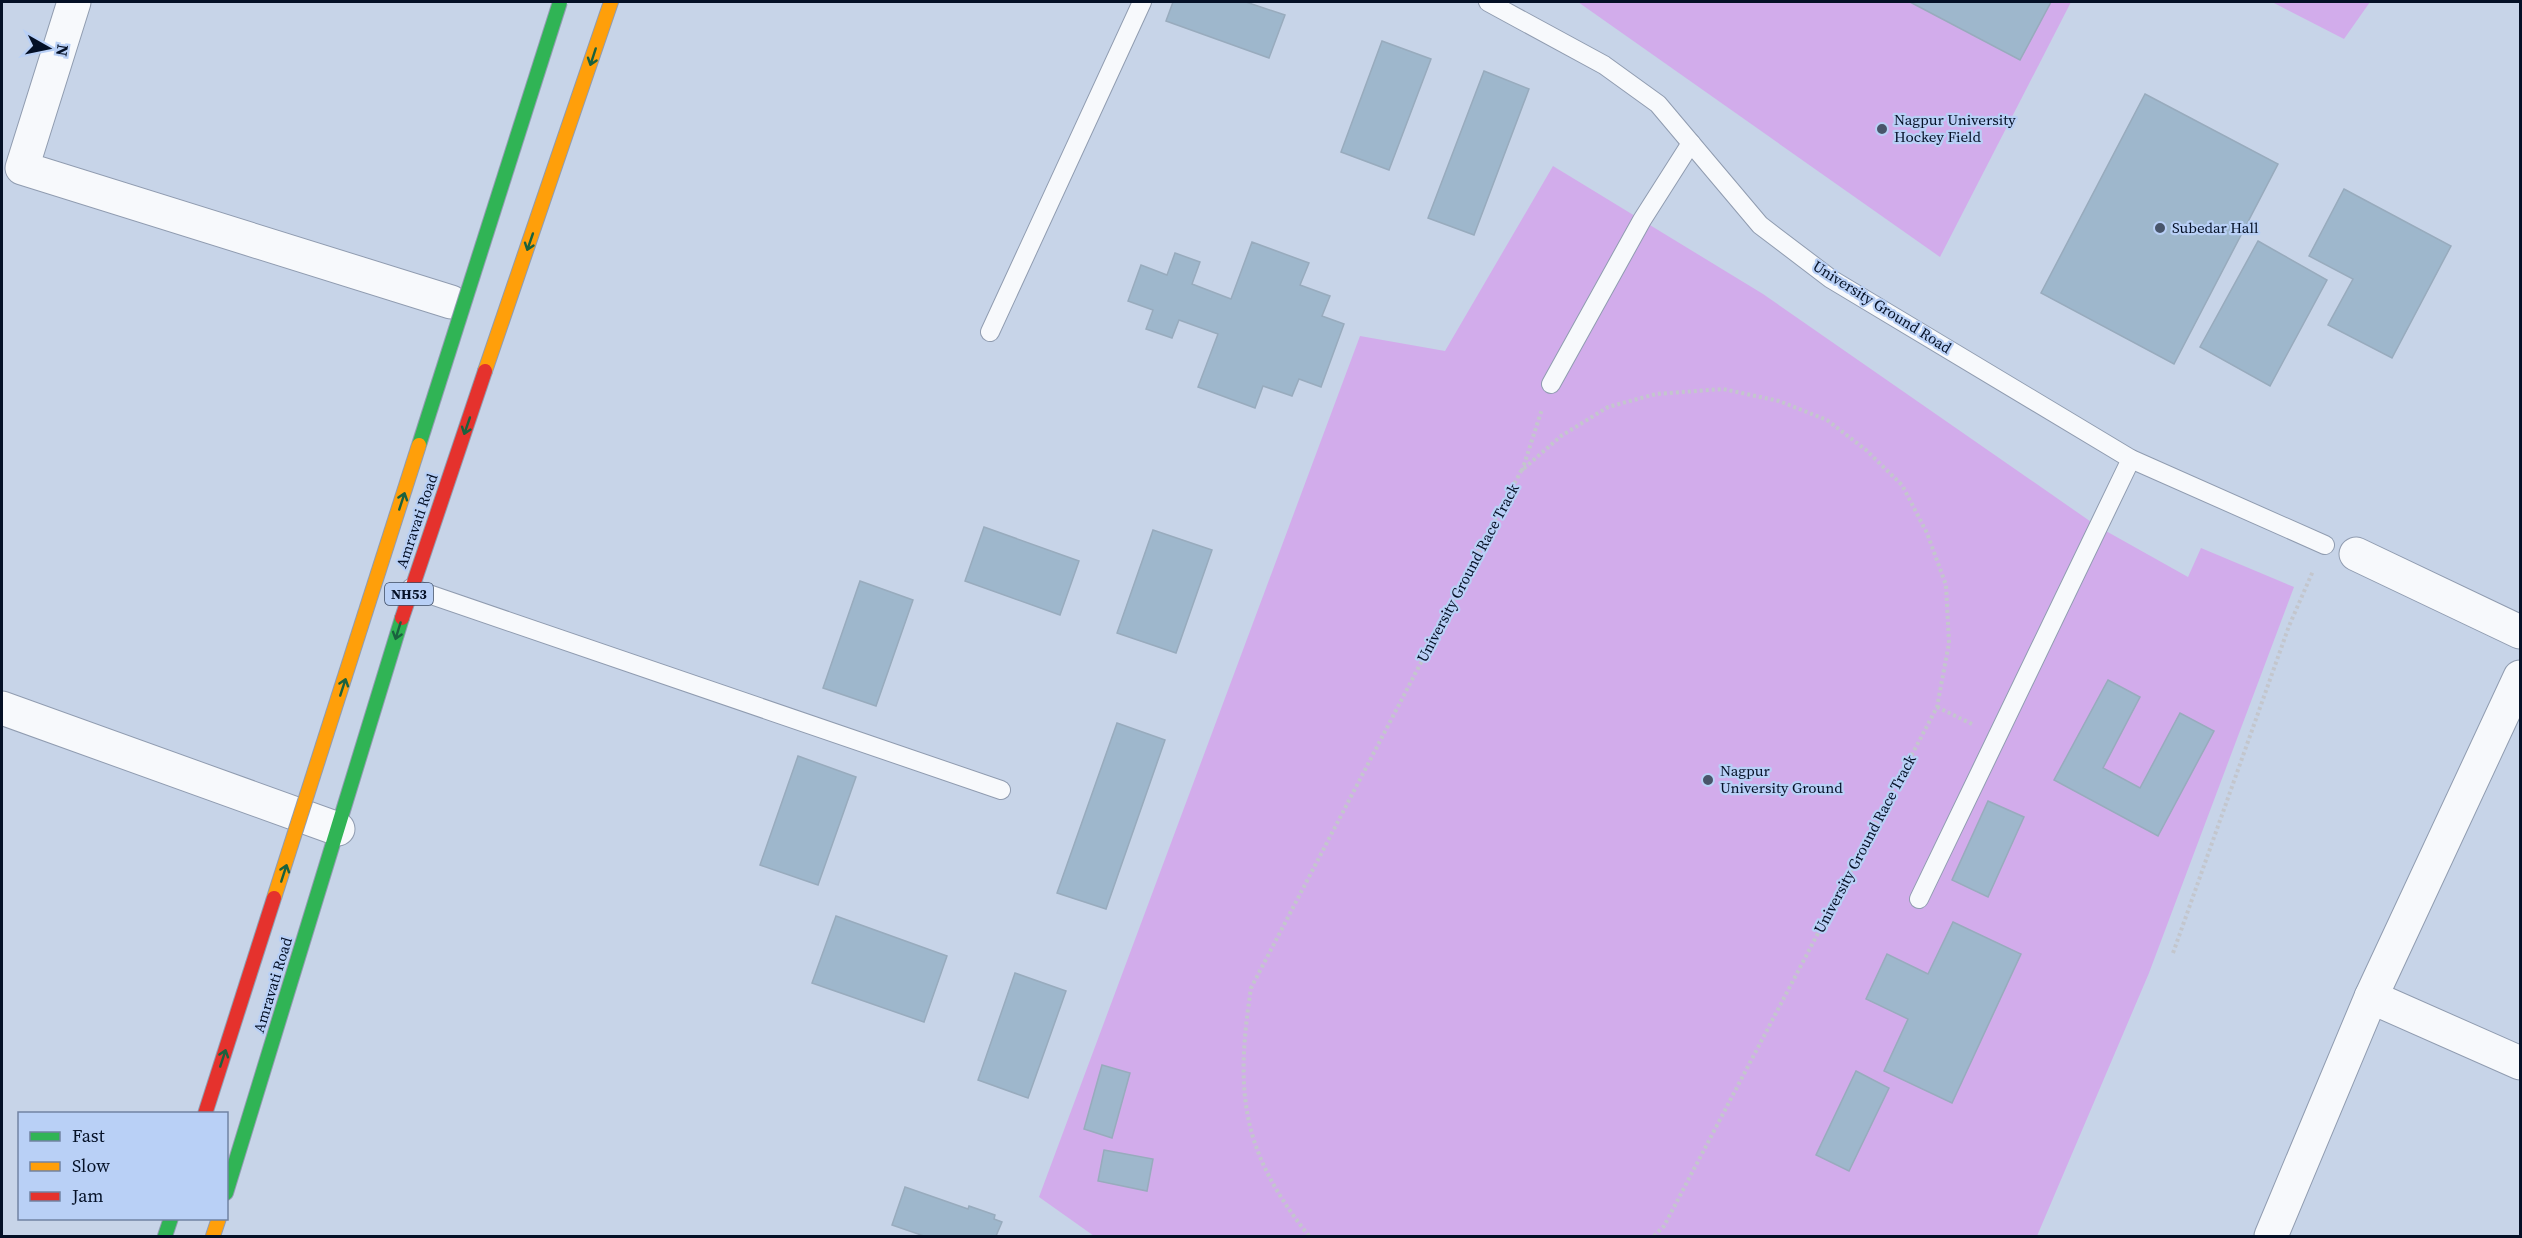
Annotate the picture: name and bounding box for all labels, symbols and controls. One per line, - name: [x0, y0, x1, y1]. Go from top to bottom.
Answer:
- north arrow: [18, 18, 78, 78]
- text: N: [51, 43, 75, 58]
- one-way arrow: [586, 47, 597, 66]
- place label: Nagpur University Hockey Field: [1894, 109, 2016, 147]
- marker: Nagpur University Hockey Field: [1875, 122, 1889, 136]
- place label: Subedar Hall: [2172, 217, 2259, 238]
- marker: Subedar Hall: [2153, 221, 2167, 235]
- one-way arrow: [524, 232, 535, 251]
- street label: University Ground Road: [1809, 255, 1956, 358]
- one-way arrow: [460, 416, 471, 435]
- street label: Amravati Road: [391, 470, 443, 571]
- street label: University Ground Race Track: [1411, 479, 1524, 666]
- one-way arrow: [397, 492, 408, 511]
- road number: NH53: [385, 583, 433, 605]
- one-way arrow: [392, 621, 403, 640]
- one-way arrow: [338, 678, 349, 697]
- street label: University Ground Race Track: [1808, 750, 1921, 937]
- place label: Nagpur University Ground: [1720, 760, 1843, 798]
- marker: Nagpur University Ground: [1701, 773, 1715, 787]
- one-way arrow: [279, 864, 290, 883]
- street label: Amravati Road: [248, 934, 297, 1035]
- one-way arrow: [219, 1049, 230, 1068]
- legend: [18, 1112, 228, 1220]
- text: Fast: [72, 1123, 105, 1148]
- text: Slow: [72, 1153, 110, 1178]
- text: Jam: [71, 1183, 104, 1208]

